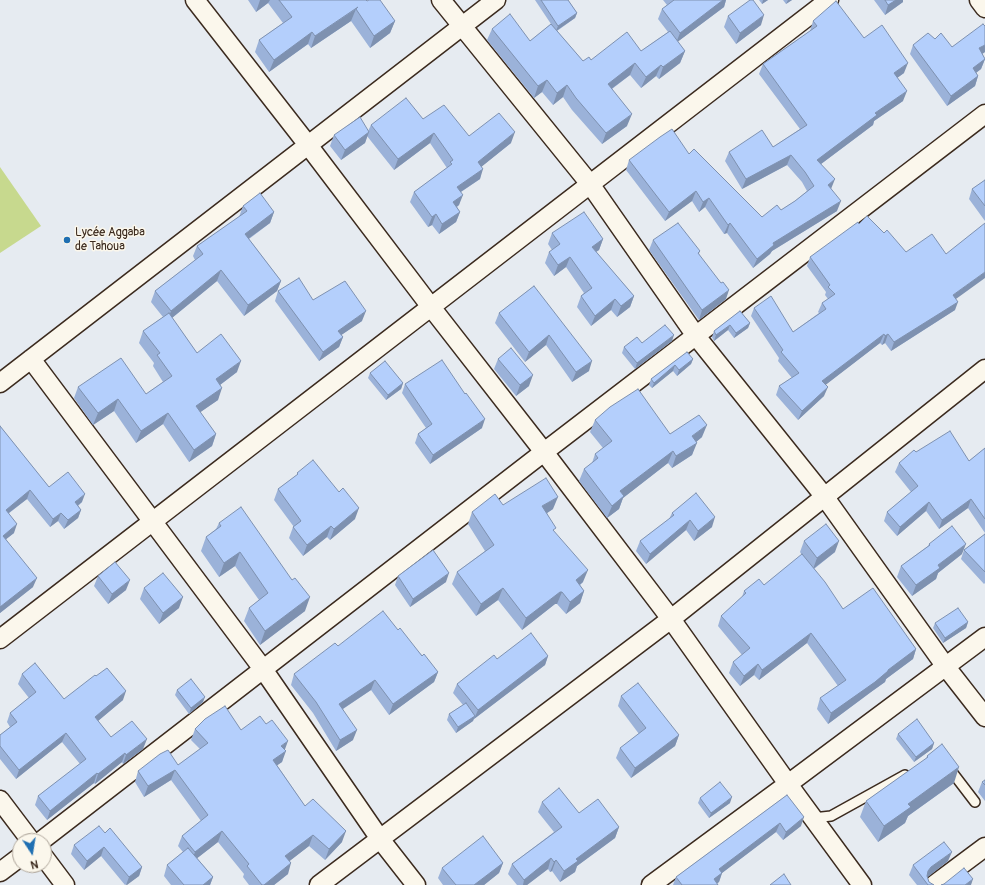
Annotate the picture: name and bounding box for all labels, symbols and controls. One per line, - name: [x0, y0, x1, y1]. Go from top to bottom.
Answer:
- place label: Lycée Aggaba de Tahoua: [75, 226, 145, 254]
- marker: Lycée Aggaba de Tahoua: [62, 235, 72, 245]
- north arrow: [12, 833, 52, 873]
- text: N: [29, 857, 39, 871]

